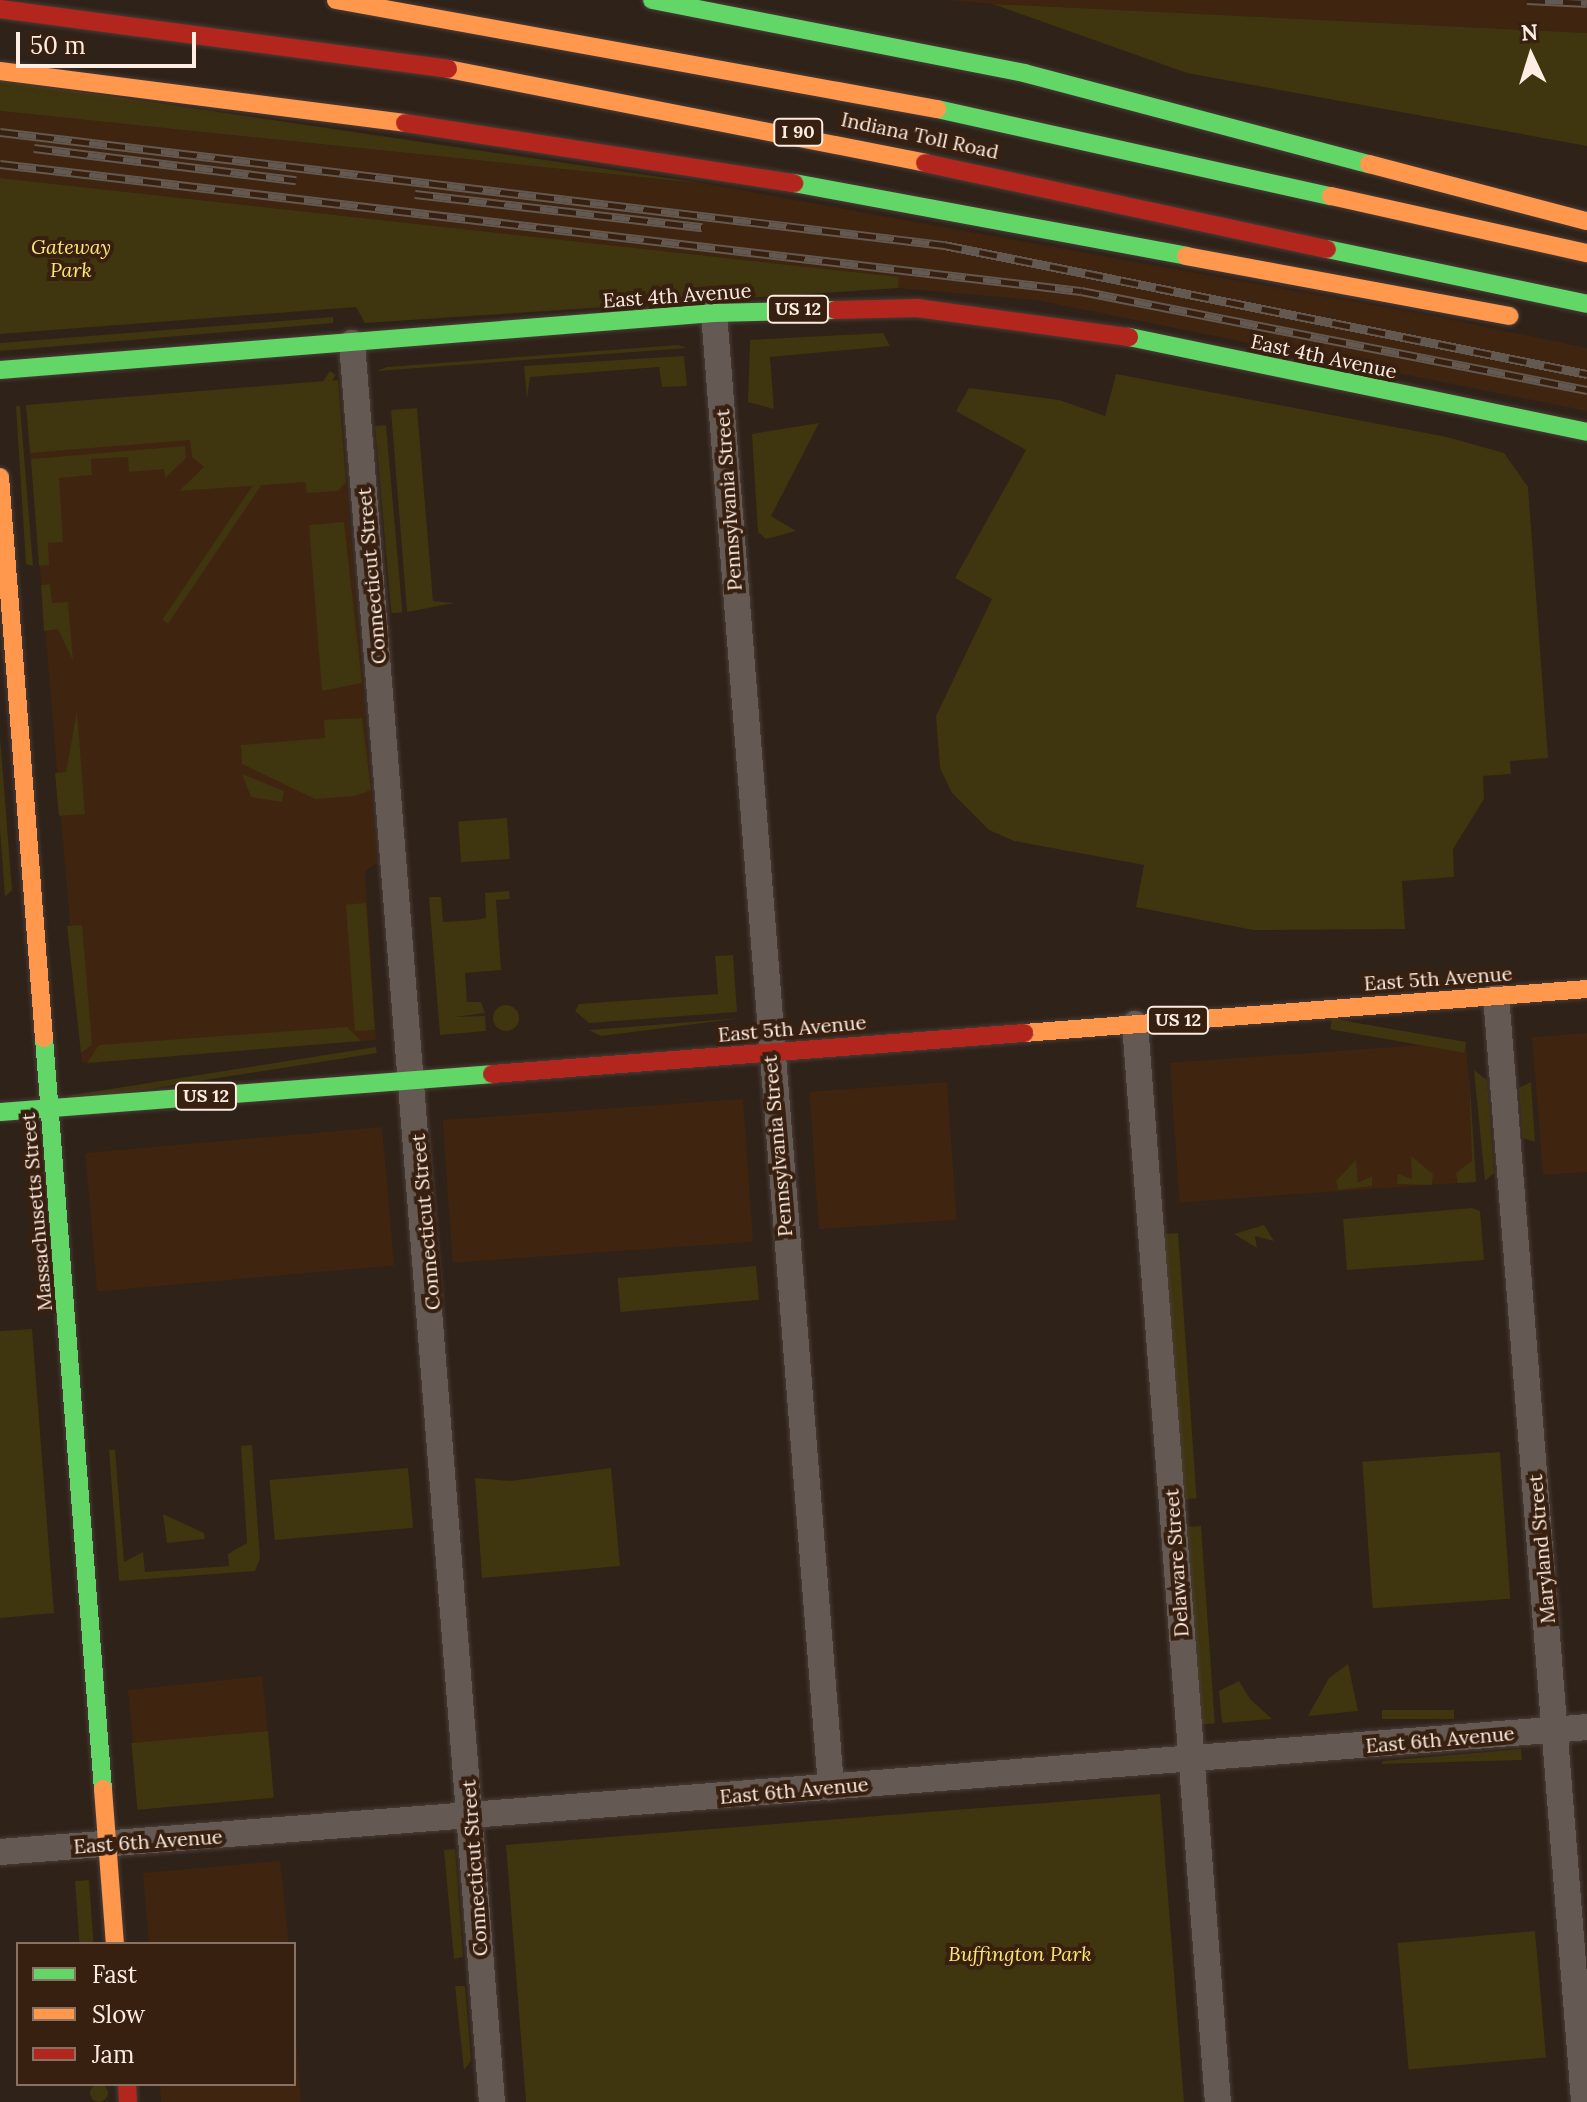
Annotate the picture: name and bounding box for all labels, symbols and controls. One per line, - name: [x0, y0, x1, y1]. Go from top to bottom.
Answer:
- scale bar: [20, 16, 200, 66]
- north arrow: [1491, 16, 1571, 96]
- text: N: [1520, 17, 1539, 47]
- text: 50 m: [30, 30, 86, 61]
- street label: Indiana Toll Road: [839, 107, 1001, 163]
- road number: I 90: [772, 118, 824, 146]
- park label: Gateway Park: [31, 234, 111, 281]
- street label: East 4th Avenue: [602, 278, 752, 312]
- road number: US 12: [766, 295, 830, 323]
- street label: East 4th Avenue: [1249, 329, 1399, 383]
- street label: Pennsylvania Street: [710, 408, 746, 592]
- street label: Connecticut Street: [351, 487, 391, 665]
- street label: East 5th Avenue: [1363, 961, 1513, 995]
- road number: US 12: [1146, 1006, 1210, 1034]
- street label: East 5th Avenue: [717, 1010, 867, 1046]
- street label: Pennsylvania Street: [757, 1054, 797, 1238]
- road number: US 12: [174, 1082, 238, 1110]
- street label: Massachusetts Street: [15, 1112, 57, 1312]
- street label: Connecticut Street: [405, 1133, 445, 1311]
- street label: Maryland Street: [1523, 1473, 1559, 1625]
- street label: Delaware Street: [1159, 1488, 1193, 1638]
- street label: East 6th Avenue: [1365, 1721, 1515, 1757]
- street label: East 6th Avenue: [719, 1772, 869, 1808]
- street label: Connecticut Street: [456, 1779, 492, 1957]
- street label: East 6th Avenue: [73, 1824, 223, 1858]
- park label: Buffington Park: [948, 1941, 1092, 1965]
- legend: [16, 1942, 296, 2086]
- text: Fast: [92, 1959, 137, 1990]
- text: Slow: [92, 1999, 145, 2030]
- text: Jam: [92, 2039, 134, 2070]

